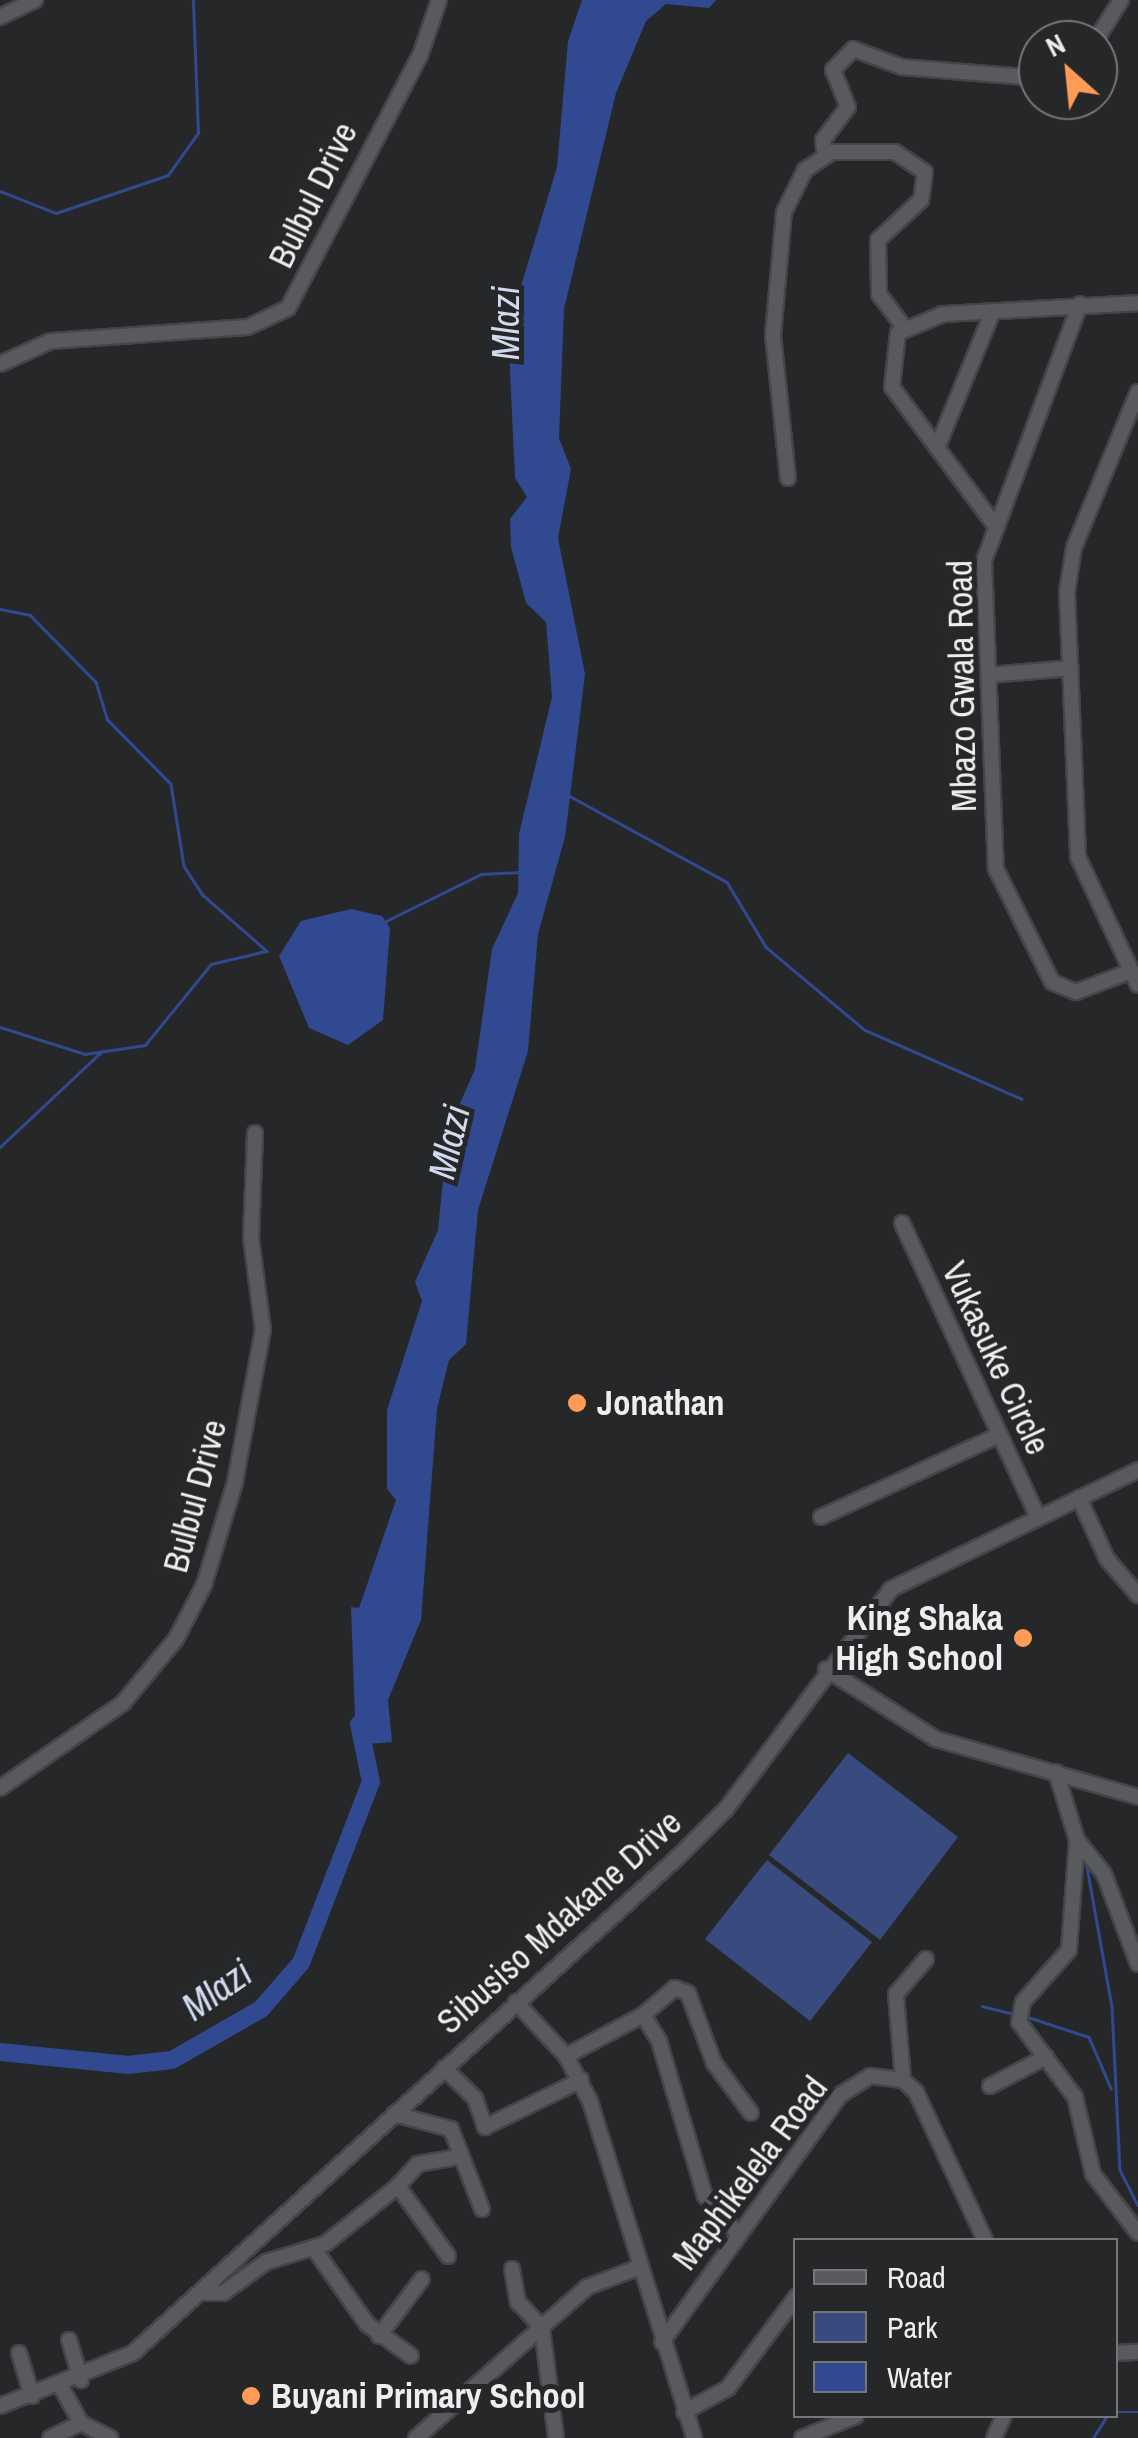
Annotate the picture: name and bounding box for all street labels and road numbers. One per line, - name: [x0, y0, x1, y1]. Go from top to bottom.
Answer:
- street label: Bulbul Drive: [260, 116, 366, 274]
- street label: Mbazo Gwala Road: [939, 560, 985, 812]
- street label: Vukasuke Circle: [933, 1255, 1059, 1461]
- street label: Bulbul Drive: [154, 1415, 236, 1577]
- street label: Sibusiso Mdakane Drive: [428, 1801, 690, 2043]
- street label: Maphikelela Road: [664, 2068, 836, 2278]

